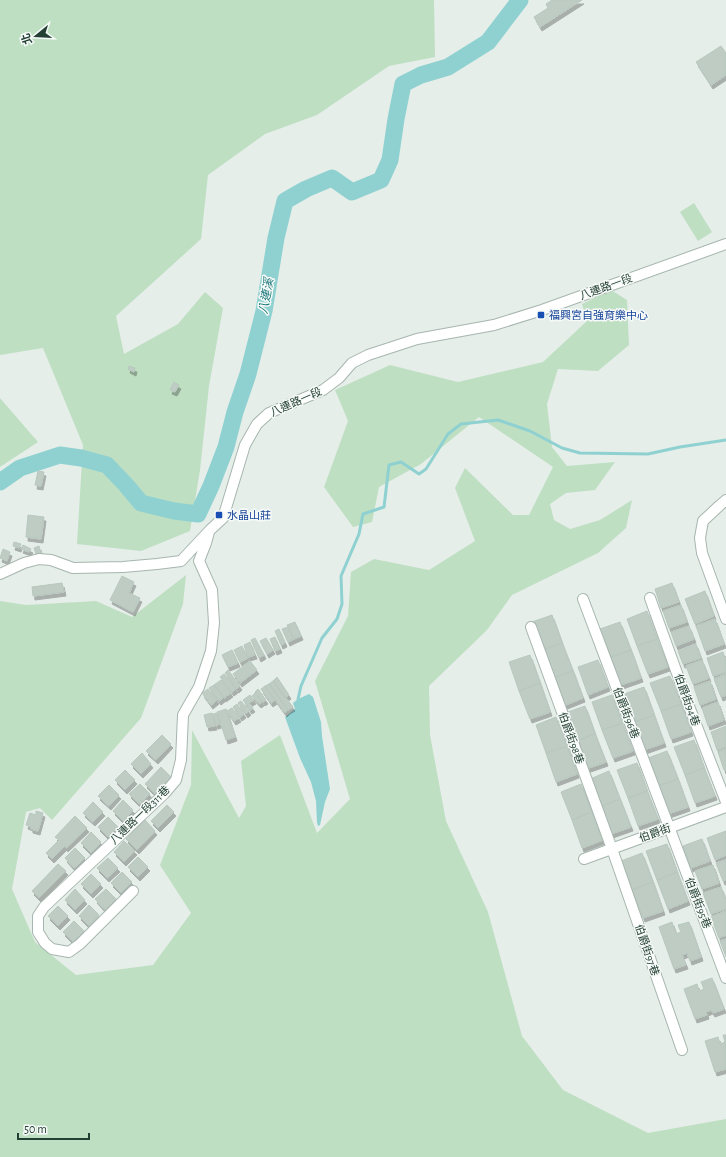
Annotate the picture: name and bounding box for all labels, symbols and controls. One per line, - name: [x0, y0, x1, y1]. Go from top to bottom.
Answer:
- north arrow: [16, 16, 56, 56]
- text: 北: [20, 32, 34, 46]
- street label: 八連路一段: [578, 271, 634, 302]
- water label: 八連溪: [256, 275, 275, 315]
- place label: 福興宮自強育樂中心: [549, 309, 648, 321]
- marker: 福興宮自強育樂中心: [536, 310, 546, 320]
- street label: 八連路一段: [268, 385, 323, 418]
- marker: 水晶山莊: [214, 510, 224, 520]
- place label: 水晶山莊: [227, 510, 271, 521]
- street label: 伯爵街94巷: [673, 672, 702, 727]
- street label: 伯爵街96巷: [611, 685, 642, 740]
- street label: 伯爵街98巷: [557, 710, 586, 765]
- street label: 八連路一段311巷: [107, 783, 172, 846]
- street label: 伯爵街: [637, 821, 672, 844]
- street label: 伯爵街95巷: [683, 876, 714, 930]
- street label: 伯爵街97巷: [633, 922, 662, 977]
- scale bar: [18, 1115, 89, 1141]
- text: 50 m: [24, 1123, 47, 1135]

